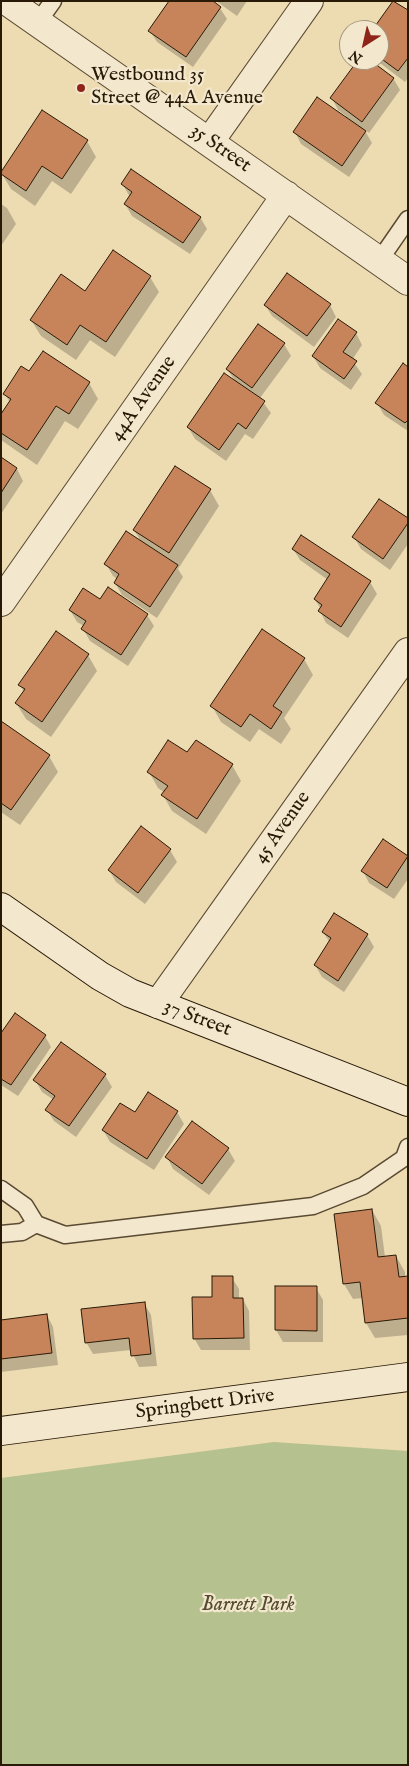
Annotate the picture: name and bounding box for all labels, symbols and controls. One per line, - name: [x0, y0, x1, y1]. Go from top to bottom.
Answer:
- north arrow: [339, 20, 389, 70]
- text: N: [346, 46, 366, 67]
- place label: Westbound 35 Street @ 44A Avenue: [91, 64, 263, 111]
- marker: Westbound 35 Street @ 44A Avenue: [75, 82, 87, 94]
- street label: 35 Street: [185, 119, 255, 179]
- street label: 44A Avenue: [106, 352, 182, 446]
- street label: 45 Avenue: [250, 787, 316, 869]
- street label: 37 Street: [160, 995, 234, 1043]
- street label: Springbett Drive: [134, 1385, 276, 1425]
- park label: Barrett Park: [201, 1594, 295, 1618]

